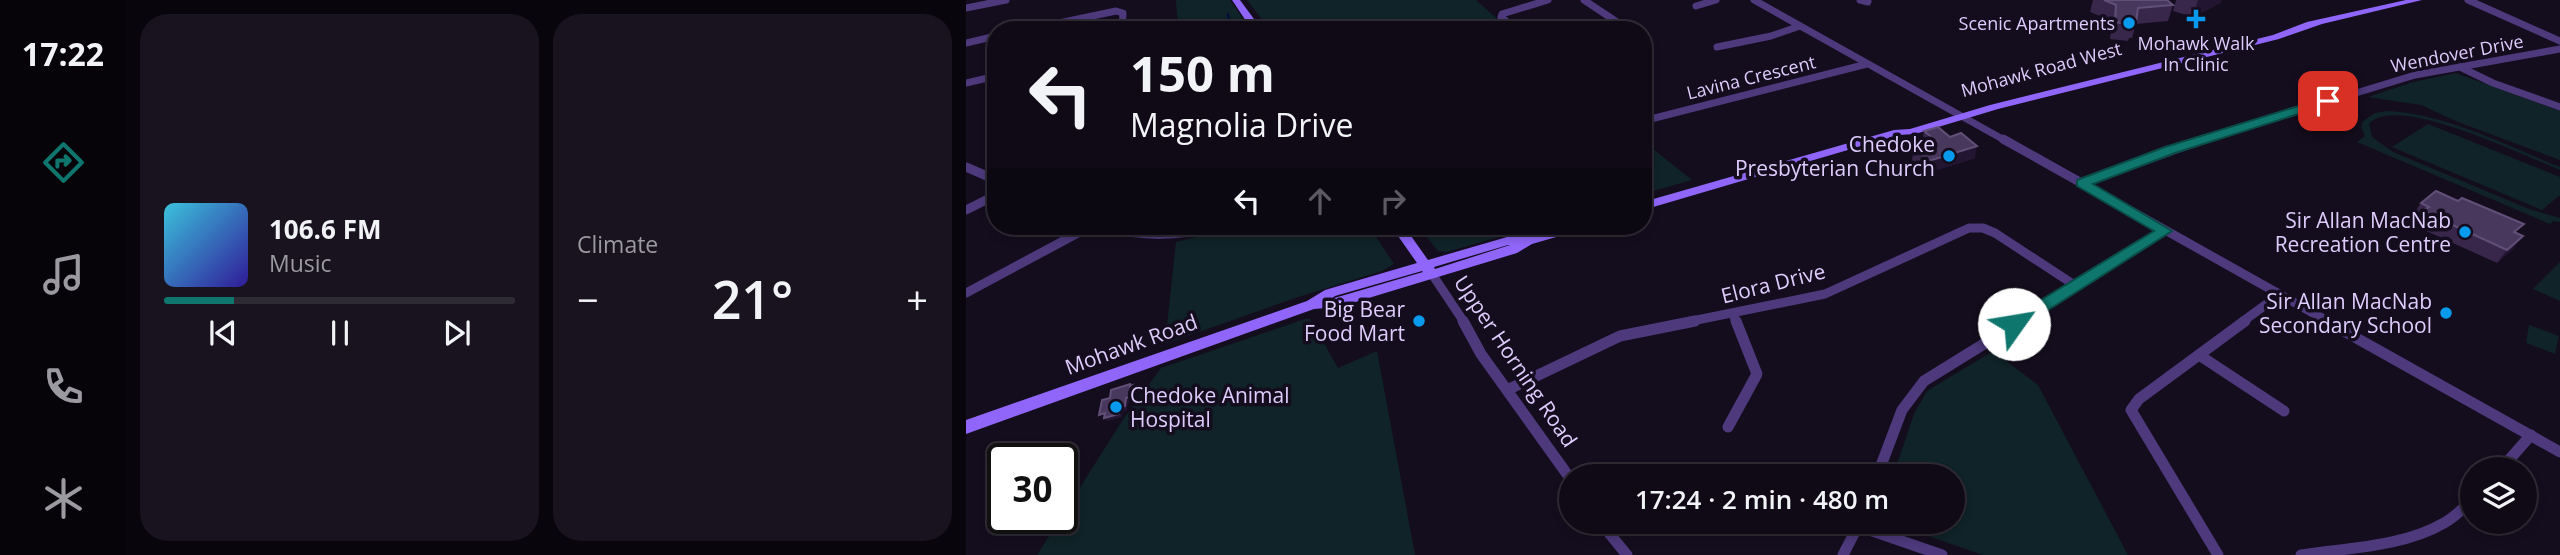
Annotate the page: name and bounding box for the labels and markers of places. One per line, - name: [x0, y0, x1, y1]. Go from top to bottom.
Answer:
- marker: Mohawk Walk In Clinic: [2186, 9, 2206, 29]
- place label: Scenic Apartments: [1959, 11, 2115, 35]
- marker: Scenic Apartments: [2121, 15, 2137, 31]
- place label: Mohawk Walk In Clinic: [2138, 31, 2255, 76]
- pin: [2298, 71, 2358, 131]
- place label: Chedoke Presbyterian Church: [1735, 130, 1935, 182]
- marker: Chedoke Presbyterian Church: [1941, 148, 1957, 164]
- place label: Sir Allan MacNab Recreation Centre: [2275, 206, 2451, 258]
- marker: Sir Allan MacNab Recreation Centre: [2457, 224, 2473, 240]
- place label: Sir Allan MacNab Secondary School: [2259, 287, 2432, 339]
- place label: Big Bear Food Mart: [1304, 295, 1405, 347]
- marker: Sir Allan MacNab Secondary School: [2438, 305, 2454, 321]
- marker: Big Bear Food Mart: [1411, 313, 1427, 329]
- place label: Chedoke Animal Hospital: [1130, 381, 1290, 433]
- marker: Chedoke Animal Hospital: [1108, 399, 1124, 415]

